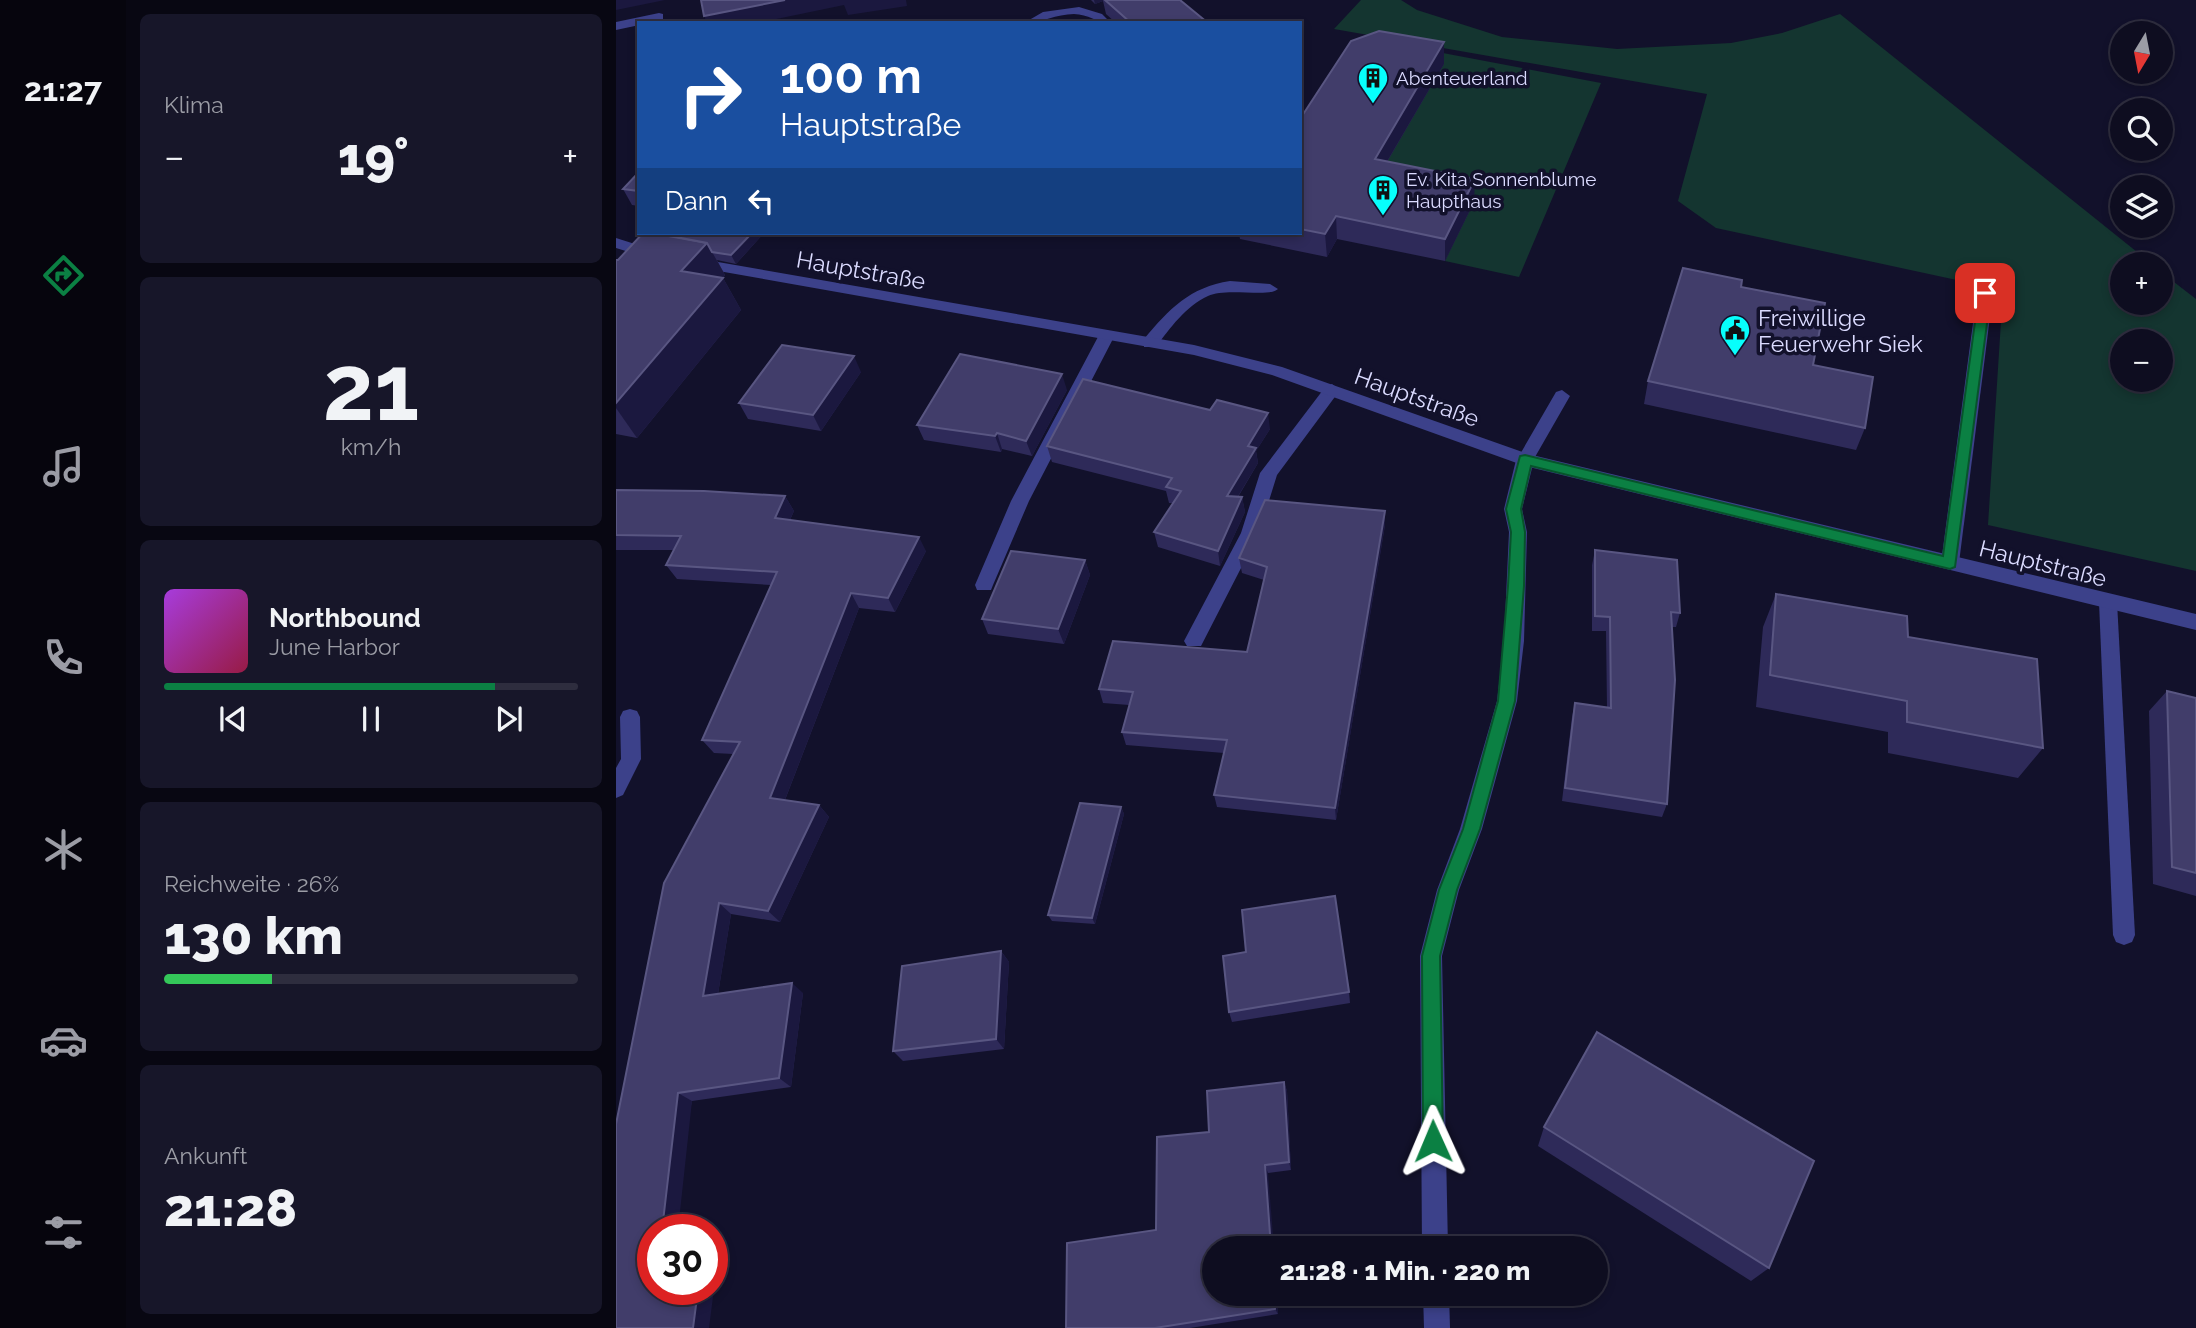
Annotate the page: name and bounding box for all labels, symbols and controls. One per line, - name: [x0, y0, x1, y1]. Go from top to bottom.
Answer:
- north arrow: [2110, 21, 2174, 84]
- map controls: [2110, 21, 2173, 392]
- text: 100 m: [780, 47, 922, 104]
- icon: right: [665, 49, 756, 140]
- building icon: Abenteuerland: [1356, 61, 1390, 105]
- place label: Abenteuerland: [1396, 67, 1528, 89]
- text: 21:27: [24, 71, 102, 108]
- text: Klima: [164, 91, 224, 118]
- button: search: [2110, 98, 2173, 161]
- text: Hauptstraße: [780, 106, 961, 143]
- text: 19°: [338, 126, 409, 187]
- text: −: [164, 134, 184, 179]
- text: +: [562, 134, 578, 179]
- place label: Ev. Kita Sonnenblume Haupthaus: [1406, 168, 1596, 212]
- building icon: Ev. Kita Sonnenblume Haupthaus: [1366, 173, 1400, 217]
- button: layers: [2110, 175, 2173, 238]
- icon: left: [742, 182, 780, 220]
- text: Dann: [665, 186, 728, 216]
- street label: Hauptstraße: [794, 245, 928, 295]
- icon: directions: [39, 251, 88, 300]
- button: +: [2110, 252, 2173, 315]
- pin: [1955, 263, 2015, 323]
- icon: arrive: [1966, 274, 2004, 312]
- place label: Freiwillige Feuerwehr Siek: [1758, 304, 1923, 357]
- public building icon: Freiwillige Feuerwehr Siek: [1718, 313, 1752, 357]
- button: −: [2110, 329, 2173, 392]
- text: 21: [323, 334, 419, 441]
- street label: Hauptstraße: [1351, 362, 1483, 432]
- text: km/h: [341, 433, 401, 460]
- icon: music: [39, 442, 88, 491]
- street label: Hauptstraße: [1977, 534, 2109, 592]
- text: Northbound: [269, 603, 421, 633]
- icon: phone: [39, 633, 88, 682]
- text: June Harbor: [269, 633, 400, 660]
- icon: previous: [214, 700, 252, 738]
- icon: pause: [352, 700, 390, 738]
- icon: next: [490, 700, 528, 738]
- icon: climate: [39, 825, 88, 874]
- text: Reichweite · 26%: [164, 870, 339, 897]
- text: 130 km: [164, 905, 343, 966]
- icon: car: [39, 1016, 88, 1065]
- position arrow: [1396, 1104, 1470, 1178]
- text: Ankunft: [164, 1142, 247, 1169]
- text: 21:28: [164, 1177, 297, 1238]
- icon: filters: [39, 1208, 88, 1257]
- speed limit sign: 30: [637, 1214, 728, 1305]
- text: 21:28 · 1 Min. · 220 m: [1280, 1256, 1530, 1286]

